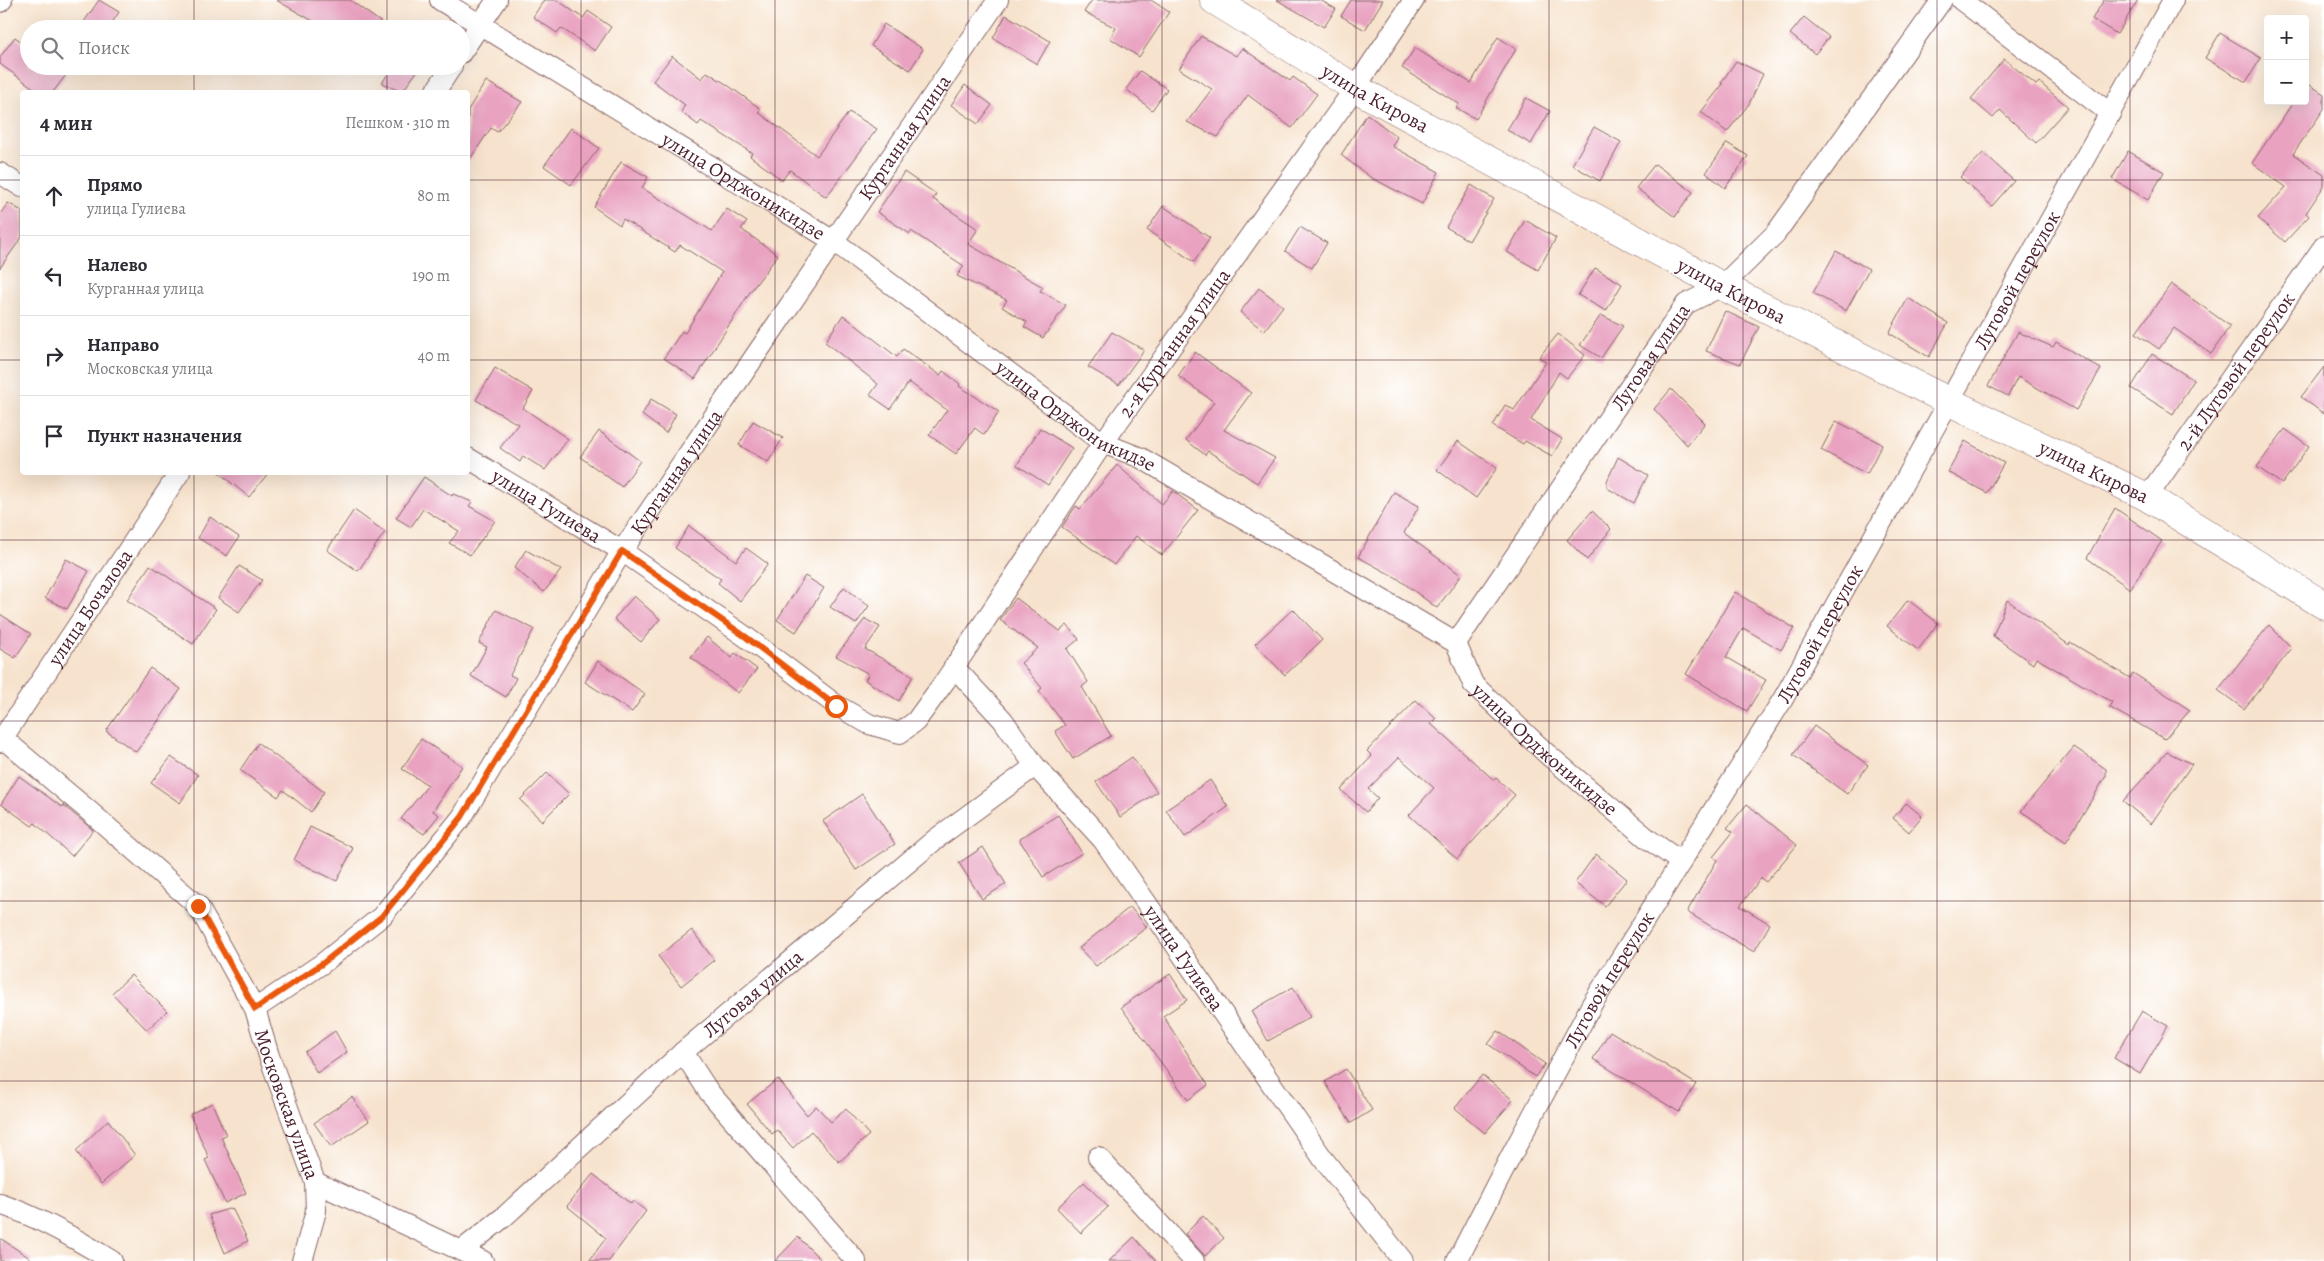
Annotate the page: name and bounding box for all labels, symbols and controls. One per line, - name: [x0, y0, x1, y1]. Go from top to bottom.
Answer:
- map controls: [2264, 15, 2309, 105]
- button: +: [2264, 15, 2309, 60]
- search box: [20, 20, 470, 75]
- icon: search: [38, 34, 66, 62]
- text: Поиск: [78, 35, 130, 61]
- street label: улица Кирова: [1316, 57, 1434, 140]
- button: −: [2264, 60, 2309, 105]
- street label: Курганная улица: [852, 69, 958, 206]
- text: 4 мин: [40, 109, 93, 137]
- text: Пешком · 310 m: [345, 112, 450, 134]
- street label: улица Орджоникидзе: [656, 126, 830, 247]
- text: Прямо: [87, 172, 142, 198]
- icon: ahead: [40, 182, 68, 210]
- text: 80 m: [417, 185, 450, 207]
- text: улица Гулиева: [87, 198, 186, 220]
- street label: Луговой переулок: [1968, 206, 2067, 354]
- street label: улица Кирова: [1672, 251, 1791, 331]
- text: Налево: [87, 252, 147, 278]
- icon: left: [40, 262, 68, 290]
- street label: 2-я Курганная улица: [1112, 262, 1237, 423]
- text: 190 m: [412, 265, 450, 287]
- text: Курганная улица: [87, 278, 204, 300]
- street label: 2-й Луговой переулок: [2171, 287, 2301, 456]
- street label: Луговая улица: [1605, 298, 1697, 416]
- text: Направо: [87, 332, 159, 358]
- icon: right: [40, 342, 68, 370]
- text: 40 m: [418, 345, 450, 367]
- street label: улица Орджоникидзе: [989, 354, 1161, 478]
- text: Московская улица: [87, 358, 213, 380]
- street label: Курганная улица: [624, 403, 729, 540]
- icon: arrive: [40, 422, 68, 450]
- text: Пункт назначения: [87, 423, 242, 449]
- street label: улица Кирова: [2034, 434, 2154, 510]
- street label: улица Гулиева: [486, 462, 607, 550]
- street label: улица Бочалова: [41, 543, 139, 672]
- street label: Луговой переулок: [1770, 560, 1869, 708]
- street label: улица Орджоникидзе: [1465, 676, 1623, 822]
- route start: [825, 695, 848, 718]
- route end: [187, 895, 210, 918]
- street label: улица Гулиева: [1137, 899, 1231, 1017]
- street label: Луговой переулок: [1558, 906, 1661, 1053]
- street label: Луговая улица: [697, 943, 810, 1044]
- street label: Московская улица: [248, 1026, 326, 1184]

